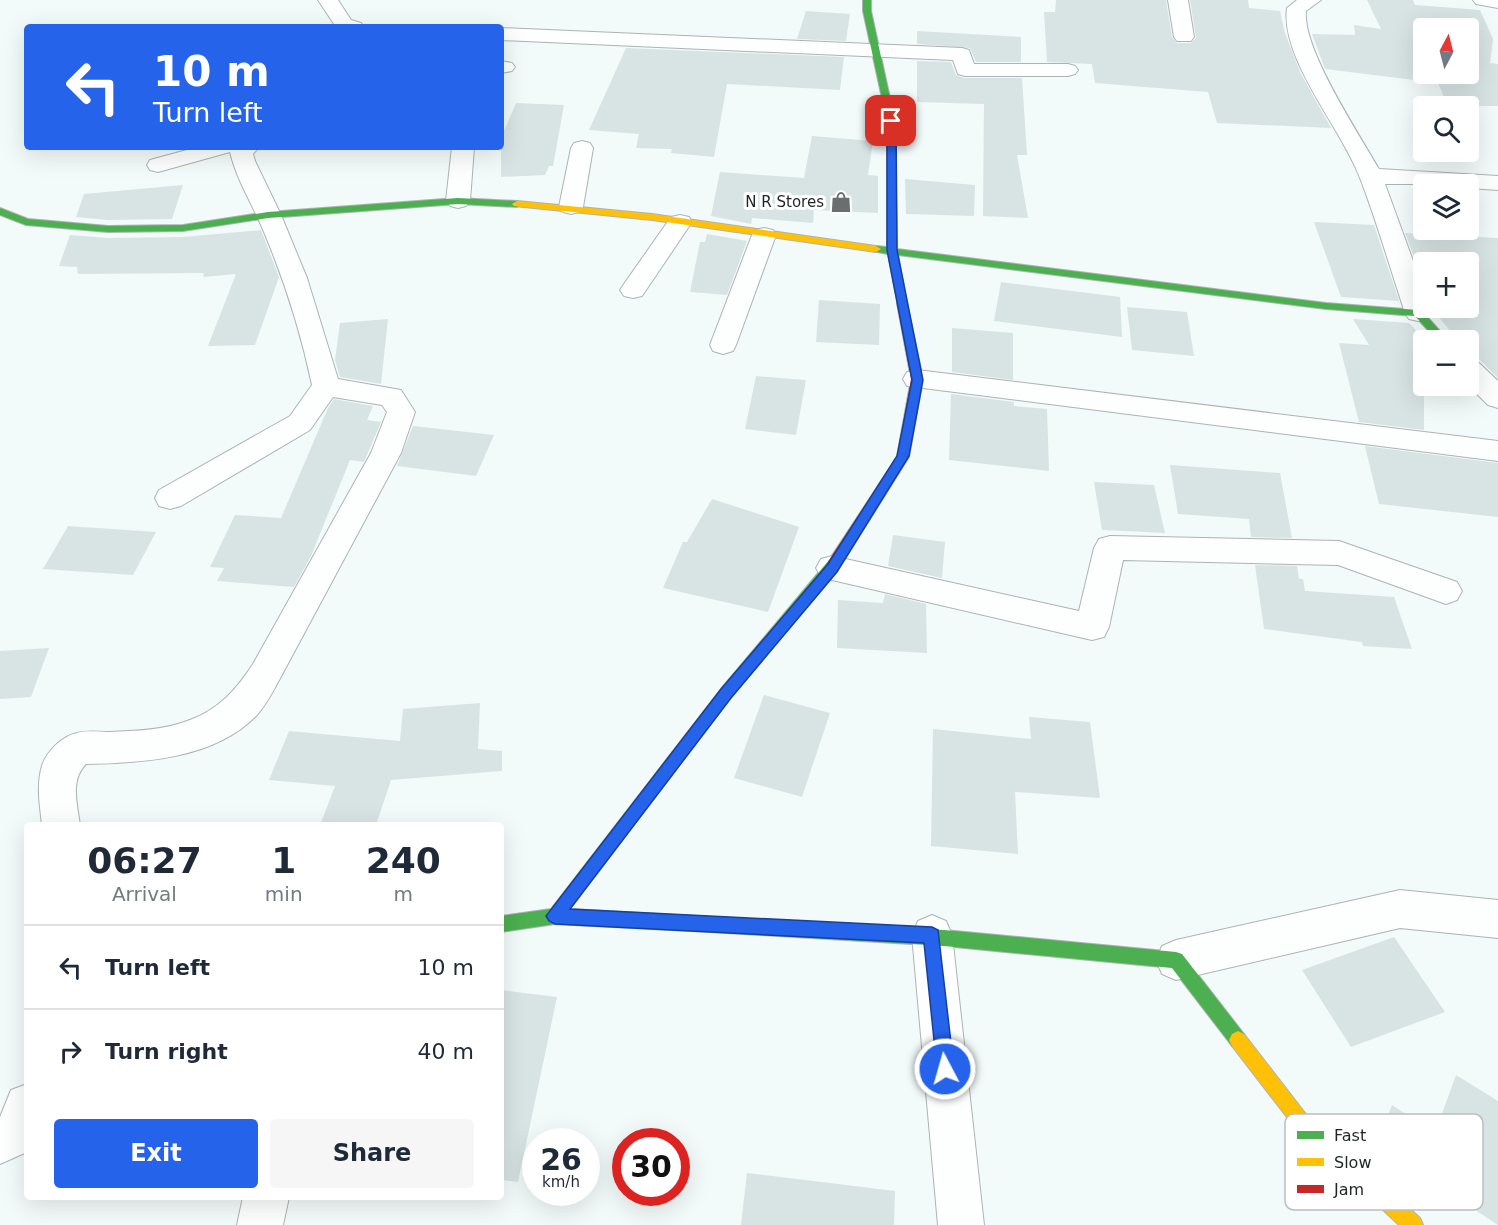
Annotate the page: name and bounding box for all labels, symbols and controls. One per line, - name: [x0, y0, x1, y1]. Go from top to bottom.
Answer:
- north arrow: [1413, 18, 1479, 84]
- map controls: [1413, 18, 1479, 396]
- text: 10 m: [153, 47, 270, 96]
- icon: left: [54, 48, 132, 126]
- pin: [865, 95, 916, 146]
- button: search: [1413, 96, 1479, 162]
- text: Turn left: [153, 97, 263, 128]
- icon: arrive: [874, 104, 907, 137]
- button: layers: [1413, 174, 1479, 240]
- shop icon: N R Stores: [829, 190, 853, 214]
- place label: N R Stores: [745, 193, 824, 211]
- button: +: [1413, 252, 1479, 318]
- button: −: [1413, 330, 1479, 396]
- text: 06:27: [87, 840, 202, 881]
- text: 1: [271, 840, 296, 881]
- text: 240: [366, 840, 441, 881]
- text: Arrival: [112, 882, 177, 906]
- text: min: [265, 882, 303, 906]
- text: m: [394, 882, 413, 906]
- icon: left: [54, 951, 87, 984]
- text: Turn left: [105, 955, 210, 980]
- text: 10 m: [418, 955, 474, 980]
- icon: right: [54, 1035, 87, 1068]
- position arrow: [913, 1037, 977, 1101]
- text: Turn right: [105, 1039, 228, 1064]
- text: 40 m: [418, 1039, 474, 1064]
- legend: [1285, 1114, 1483, 1210]
- button: Exit: [54, 1119, 258, 1188]
- button: Share: [270, 1119, 474, 1188]
- text: Fast: [1334, 1126, 1366, 1145]
- speed limit sign: 30: [612, 1128, 690, 1206]
- text: 26: [540, 1142, 582, 1177]
- text: Slow: [1334, 1153, 1371, 1172]
- text: km/h: [542, 1173, 580, 1191]
- text: Jam: [1333, 1180, 1364, 1199]

